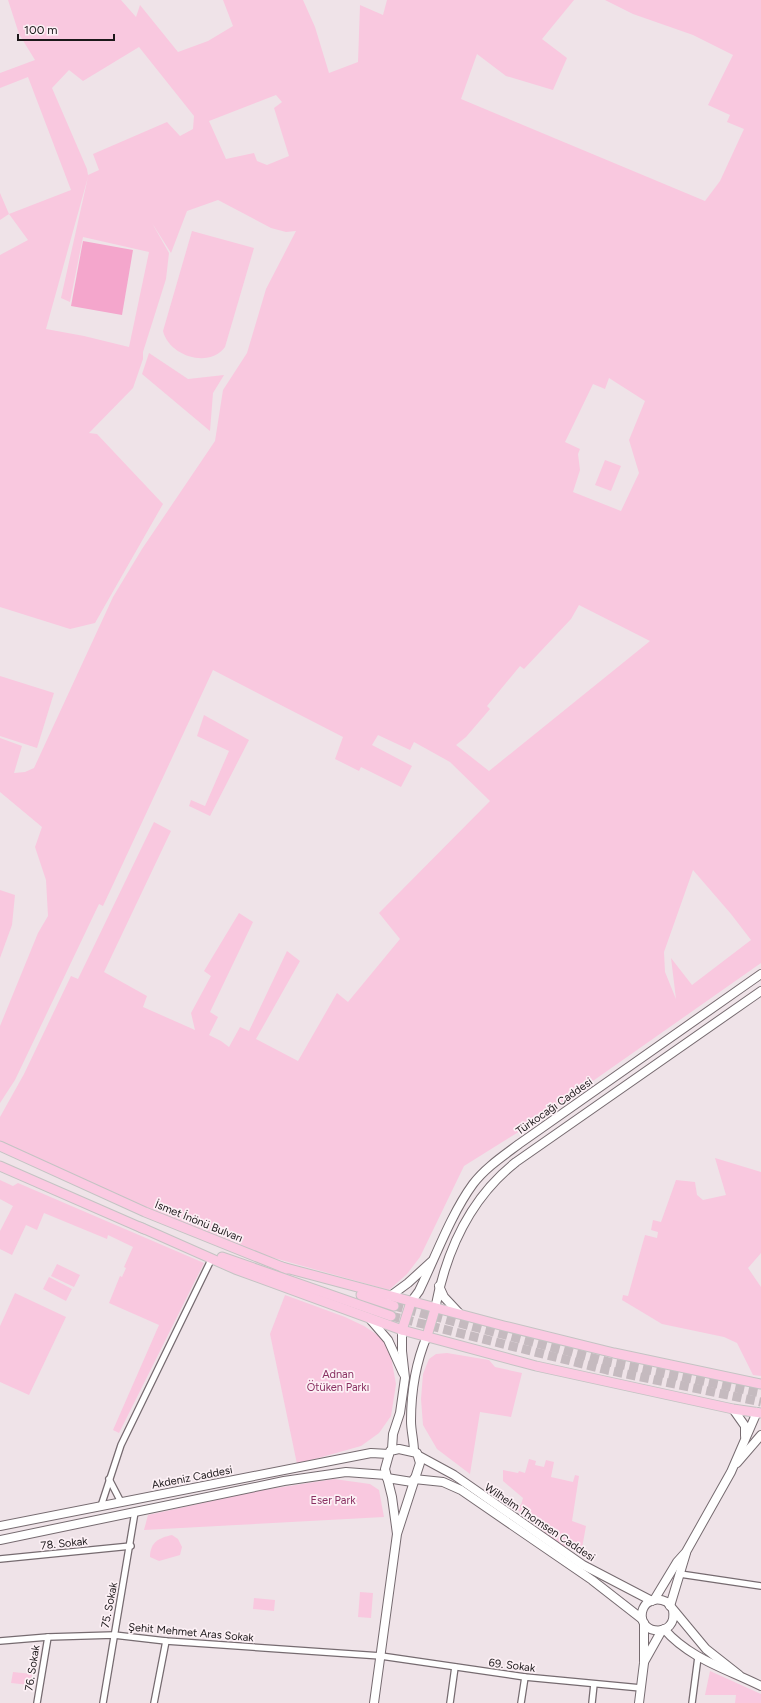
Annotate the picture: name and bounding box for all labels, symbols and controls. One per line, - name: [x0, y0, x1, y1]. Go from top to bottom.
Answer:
- scale bar: [18, 16, 114, 42]
- text: 100 m: [24, 23, 58, 37]
- street label: Türkocağı Caddesi: [514, 1075, 595, 1138]
- street label: İsmet İnönü Bulvarı: [153, 1198, 245, 1245]
- park label: Adnan Ötüken Parkı: [307, 1368, 369, 1394]
- street label: Akdeniz Caddesi: [151, 1463, 234, 1492]
- street label: Wilhelm Thomsen Caddesi: [482, 1481, 597, 1564]
- park label: Eser Park: [310, 1494, 356, 1507]
- street label: 78. Sokak: [40, 1535, 89, 1552]
- street label: 75. Sokak: [99, 1580, 120, 1629]
- street label: Şehit Mehmet Aras Sokak: [128, 1621, 255, 1645]
- street label: 76. Sokak: [22, 1643, 43, 1692]
- street label: 69. Sokak: [488, 1656, 537, 1675]

